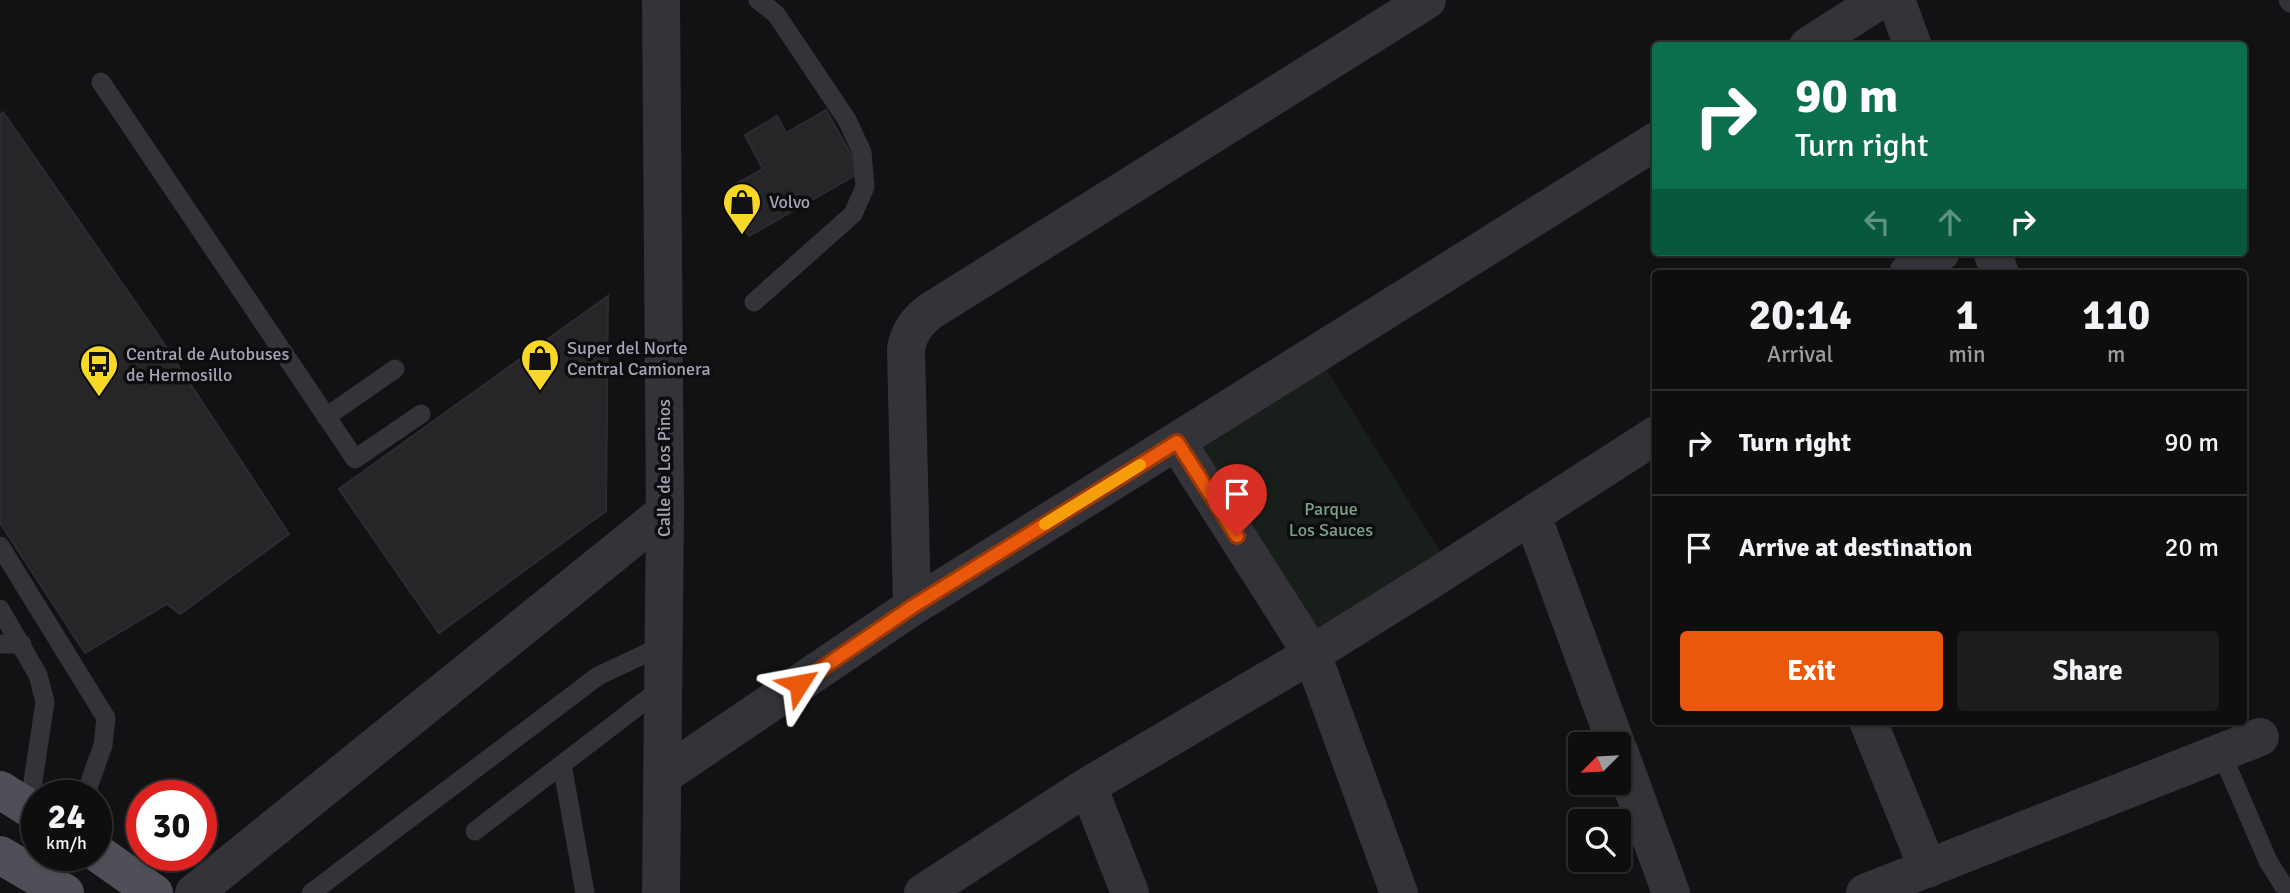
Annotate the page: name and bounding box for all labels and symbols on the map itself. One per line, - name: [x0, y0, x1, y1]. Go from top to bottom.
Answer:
- shop icon: Volvo: [721, 181, 763, 236]
- place label: Volvo: [769, 191, 810, 213]
- shop icon: Super del Norte Central Camionera: [519, 337, 561, 392]
- place label: Super del Norte Central Camionera: [567, 337, 711, 380]
- bus stop icon: Central de Autobuses de Hermosillo: [78, 343, 120, 398]
- place label: Central de Autobuses de Hermosillo: [126, 343, 290, 386]
- street label: Calle de Los Pinos: [653, 399, 675, 537]
- pin: [1207, 464, 1267, 536]
- park label: Parque Los Sauces: [1289, 498, 1373, 541]
- position arrow: [762, 647, 836, 721]
- north arrow: [1568, 732, 1631, 794]
- speed limit sign: 30: [126, 780, 217, 871]

